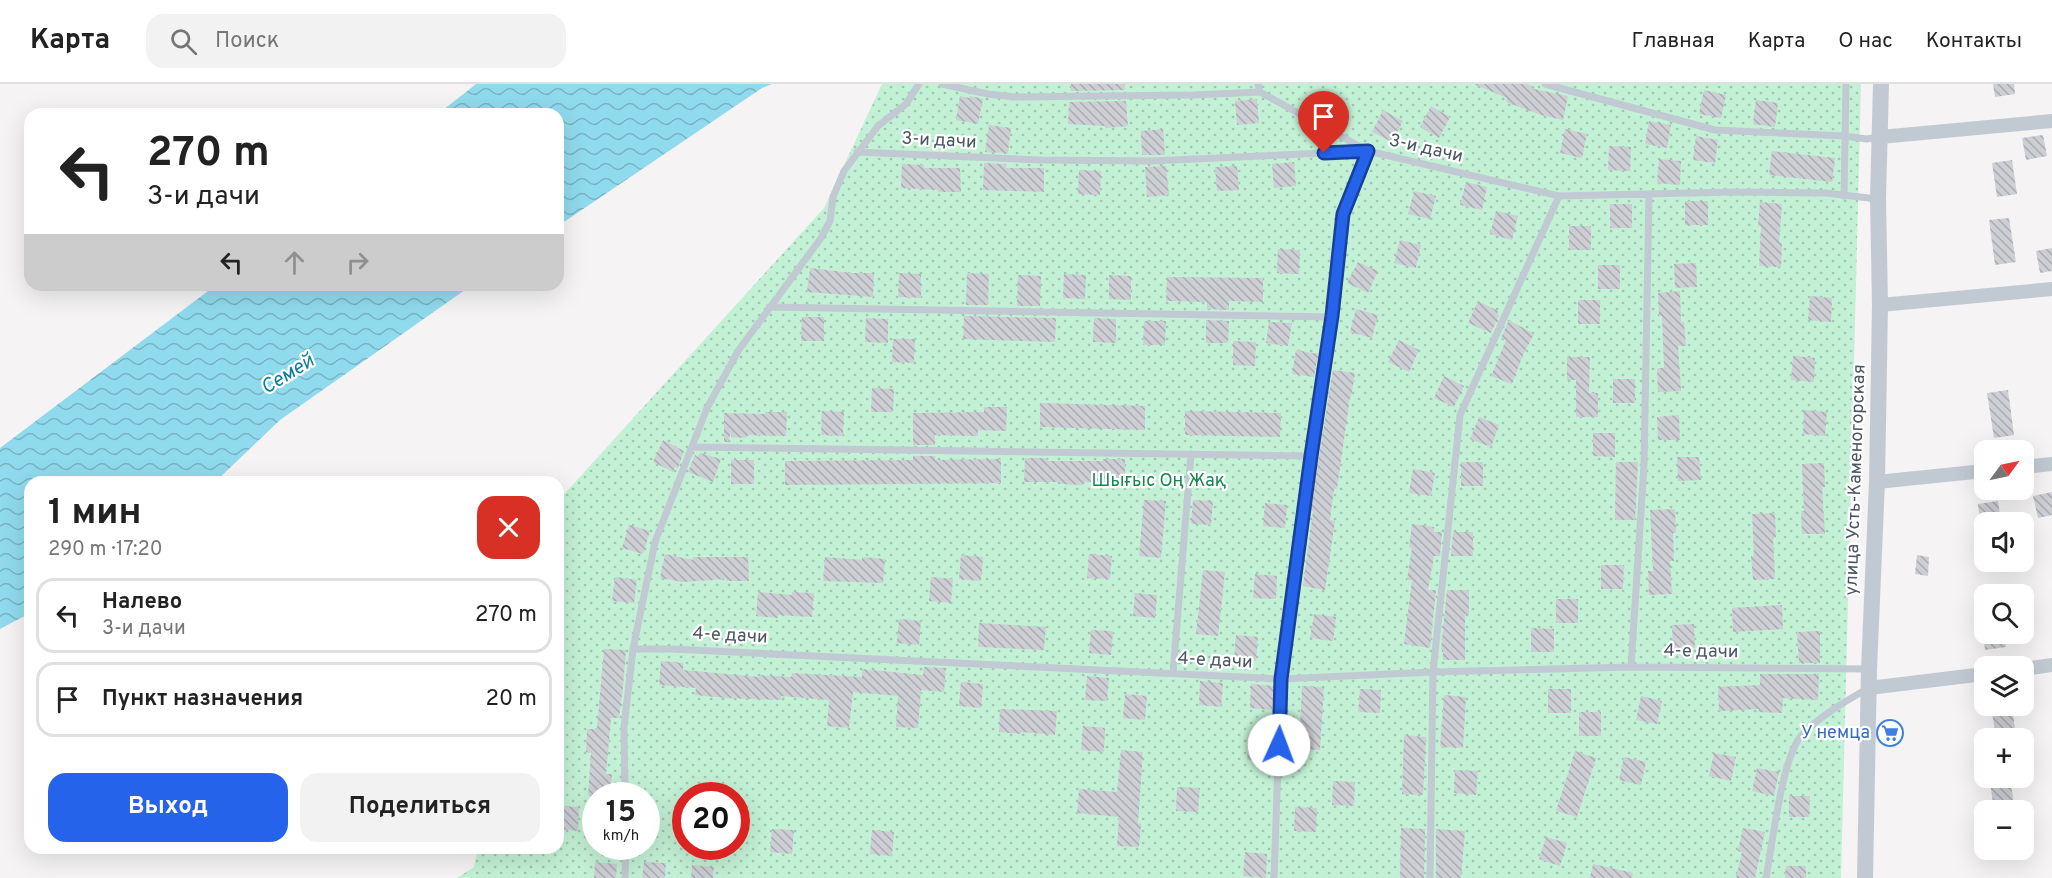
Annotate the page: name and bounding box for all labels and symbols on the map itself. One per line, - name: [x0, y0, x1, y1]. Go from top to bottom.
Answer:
- pin: [1298, 91, 1349, 153]
- street label: 3-и дачи: [901, 128, 977, 154]
- street label: 3-и дачи: [1387, 129, 1465, 169]
- water label: Семей: [257, 348, 321, 401]
- street label: улица Усть-Каменогорская: [1840, 364, 1872, 596]
- north arrow: [1974, 440, 2034, 500]
- park label: Шығыс Оң Жақ: [1092, 470, 1226, 493]
- street label: 4-е дачи: [692, 623, 768, 649]
- street label: 4-е дачи: [1663, 640, 1739, 664]
- street label: 4-е дачи: [1177, 648, 1253, 674]
- position arrow: [1247, 713, 1311, 777]
- supermarket icon: У немца: [1875, 718, 1905, 748]
- place label: У немца: [1801, 722, 1870, 745]
- speed limit sign: 20: [672, 782, 750, 860]

